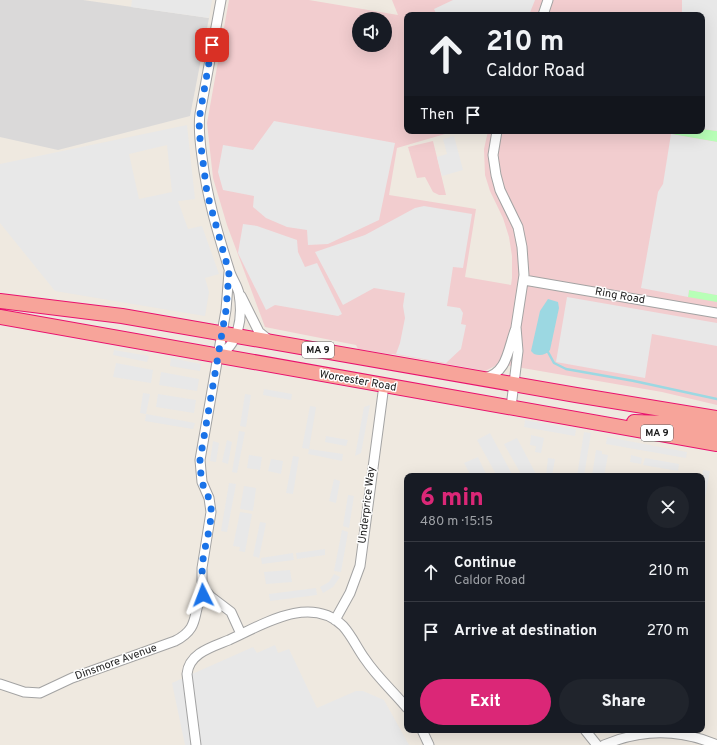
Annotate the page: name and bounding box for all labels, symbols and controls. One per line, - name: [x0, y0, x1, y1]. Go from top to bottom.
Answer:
- map controls: [352, 12, 392, 52]
- button: sound: [352, 12, 392, 52]
- text: 210 m: [486, 25, 564, 61]
- pin: [195, 28, 229, 62]
- icon: ahead: [420, 28, 472, 80]
- icon: arrive: [201, 34, 223, 56]
- text: Caldor Road: [486, 60, 585, 83]
- icon: arrive: [462, 104, 484, 126]
- text: Then: [420, 106, 454, 125]
- street label: Ring Road: [594, 285, 646, 307]
- road number: MA 9: [302, 342, 334, 358]
- street label: Worcester Road: [318, 367, 398, 395]
- road number: MA 9: [641, 425, 673, 441]
- street label: Underprice Way: [355, 465, 379, 545]
- text: 6 min: [420, 484, 484, 514]
- button: close: [647, 486, 689, 528]
- text: 480 m · 15:15: [420, 514, 493, 530]
- text: Continue: [454, 554, 516, 573]
- icon: ahead: [420, 561, 442, 583]
- text: 210 m: [648, 562, 689, 581]
- text: Caldor Road: [454, 573, 525, 589]
- position arrow: [182, 574, 224, 616]
- icon: arrive: [420, 621, 442, 643]
- text: Arrive at destination: [454, 622, 597, 641]
- text: 270 m: [647, 622, 689, 641]
- street label: Dinsmore Avenue: [73, 641, 159, 683]
- button: Exit: [420, 679, 551, 725]
- button: Share: [559, 679, 689, 725]

